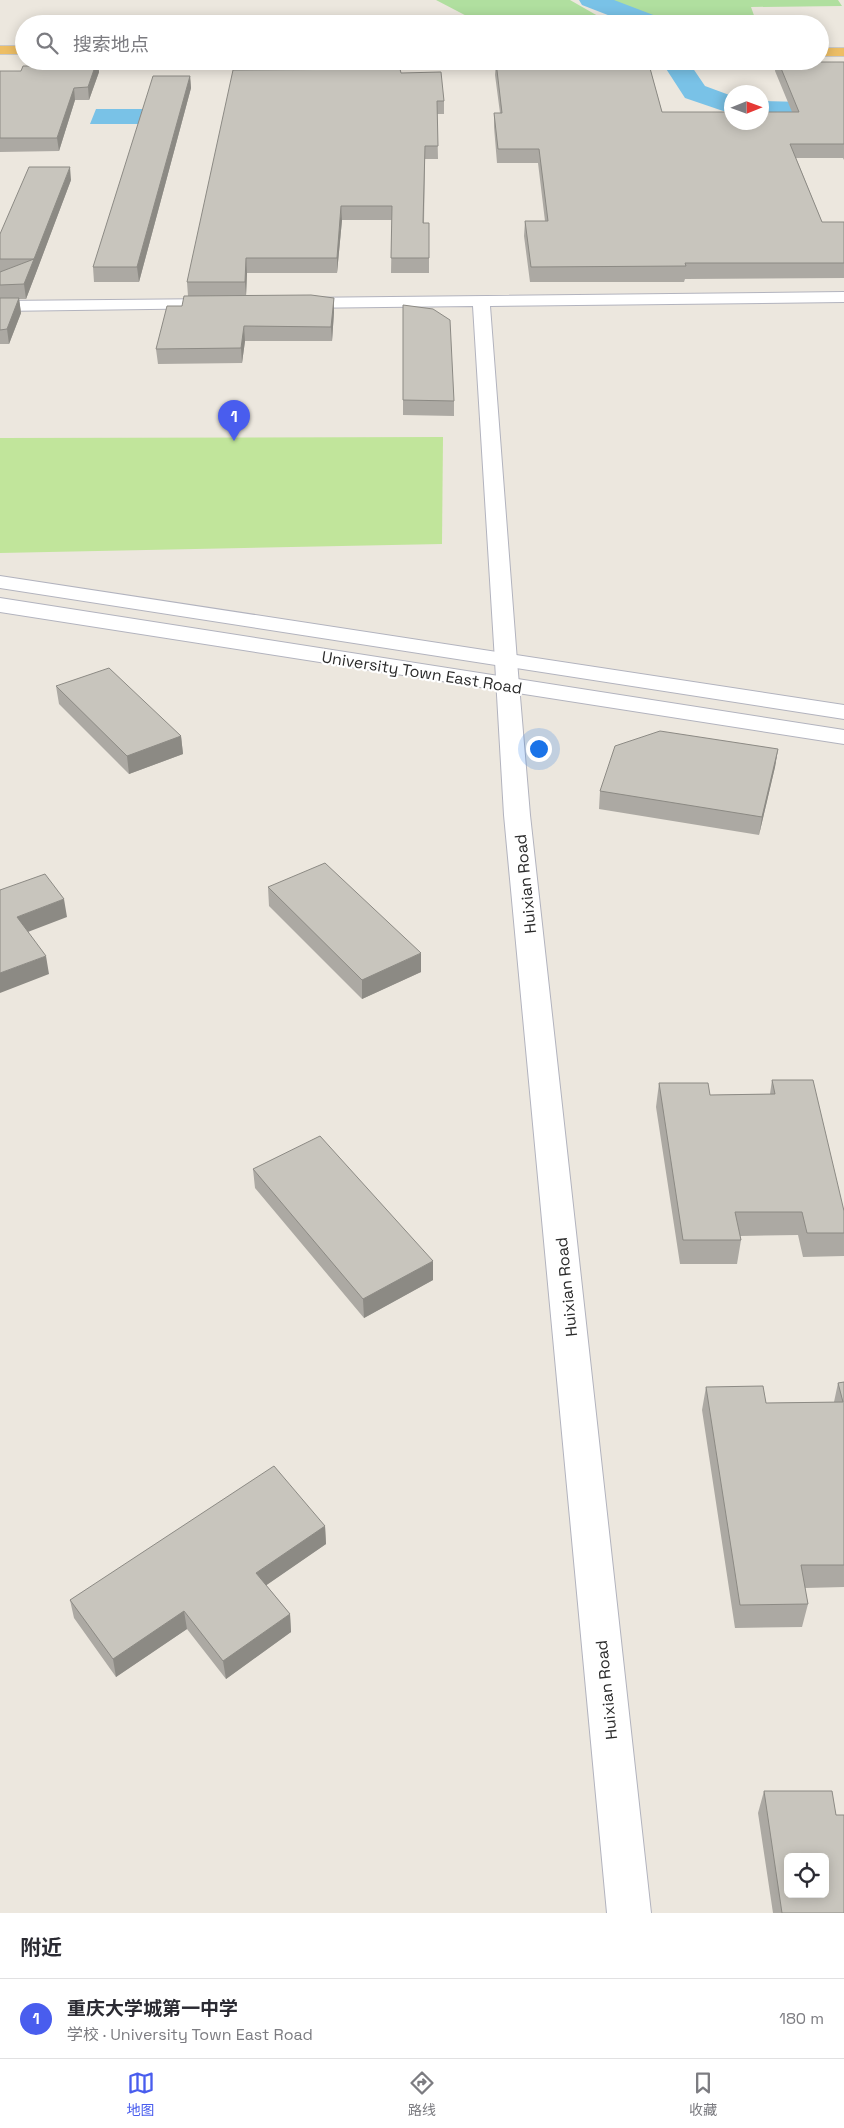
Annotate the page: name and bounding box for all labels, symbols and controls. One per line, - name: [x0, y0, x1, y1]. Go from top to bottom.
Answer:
- search box: [15, 15, 829, 70]
- icon: search: [33, 29, 61, 57]
- text: 搜索地点: [73, 32, 149, 57]
- north arrow: [724, 85, 769, 130]
- pin: 1: [218, 400, 250, 441]
- street label: University Town East Road: [320, 646, 524, 699]
- your location: [526, 736, 552, 762]
- street label: Huixian Road: [510, 833, 541, 935]
- street label: Huixian Road: [551, 1236, 582, 1338]
- street label: Huixian Road: [591, 1639, 622, 1741]
- map controls: [784, 1853, 829, 1898]
- button: locate: [784, 1853, 829, 1898]
- text: 附近: [20, 1934, 62, 1961]
- text: 重庆大学城第一中学: [67, 1996, 238, 2021]
- text: 1: [32, 2008, 40, 2029]
- text: 180 m: [779, 2008, 824, 2029]
- text: 学校 · University Town East Road: [67, 2024, 313, 2045]
- tab: 地图: [127, 2069, 155, 2119]
- tab: 路线: [408, 2069, 436, 2119]
- tab: 收藏: [689, 2069, 717, 2119]

